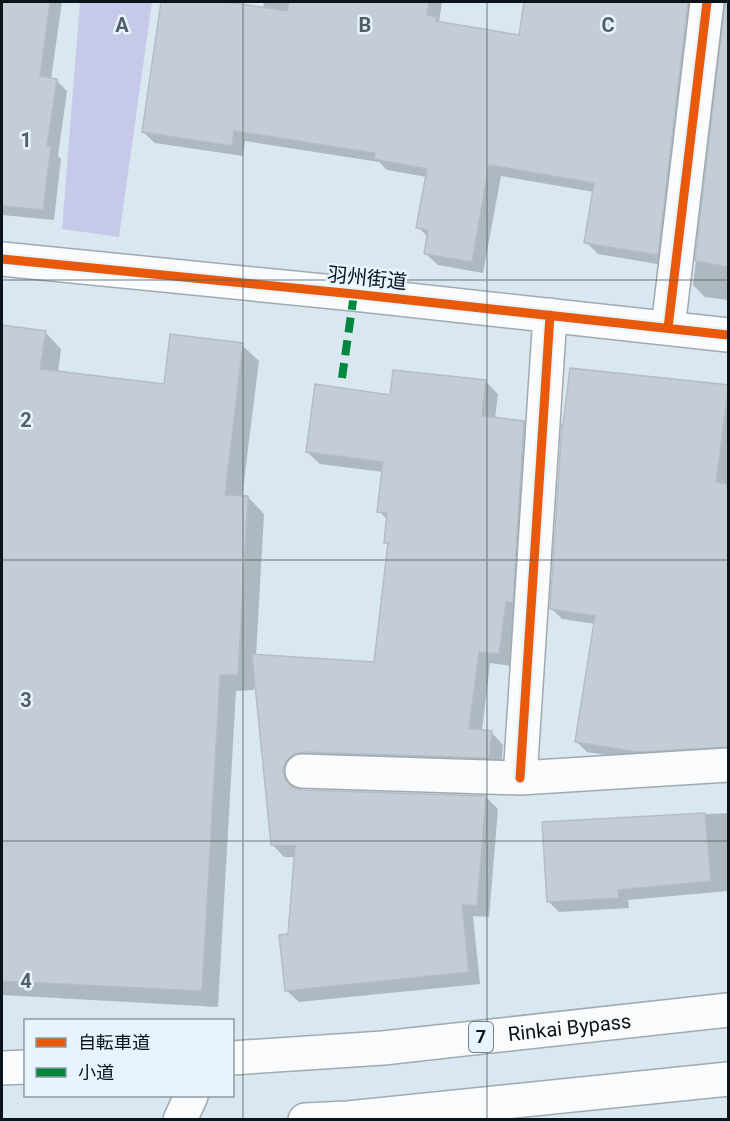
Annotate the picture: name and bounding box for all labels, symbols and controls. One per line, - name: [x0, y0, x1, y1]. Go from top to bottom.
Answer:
- text: A: [115, 13, 129, 37]
- text: B: [359, 13, 371, 37]
- text: C: [601, 13, 615, 37]
- text: 1: [20, 128, 32, 152]
- street label: 羽州街道: [326, 262, 408, 294]
- text: 2: [20, 408, 32, 432]
- text: 3: [20, 688, 32, 712]
- text: 4: [20, 969, 32, 993]
- street label: Rinkai Bypass: [507, 1009, 632, 1046]
- legend: [24, 1019, 234, 1097]
- road number: 7: [469, 1022, 493, 1052]
- text: 自転車道: [78, 1032, 150, 1053]
- text: 小道: [78, 1062, 114, 1083]

